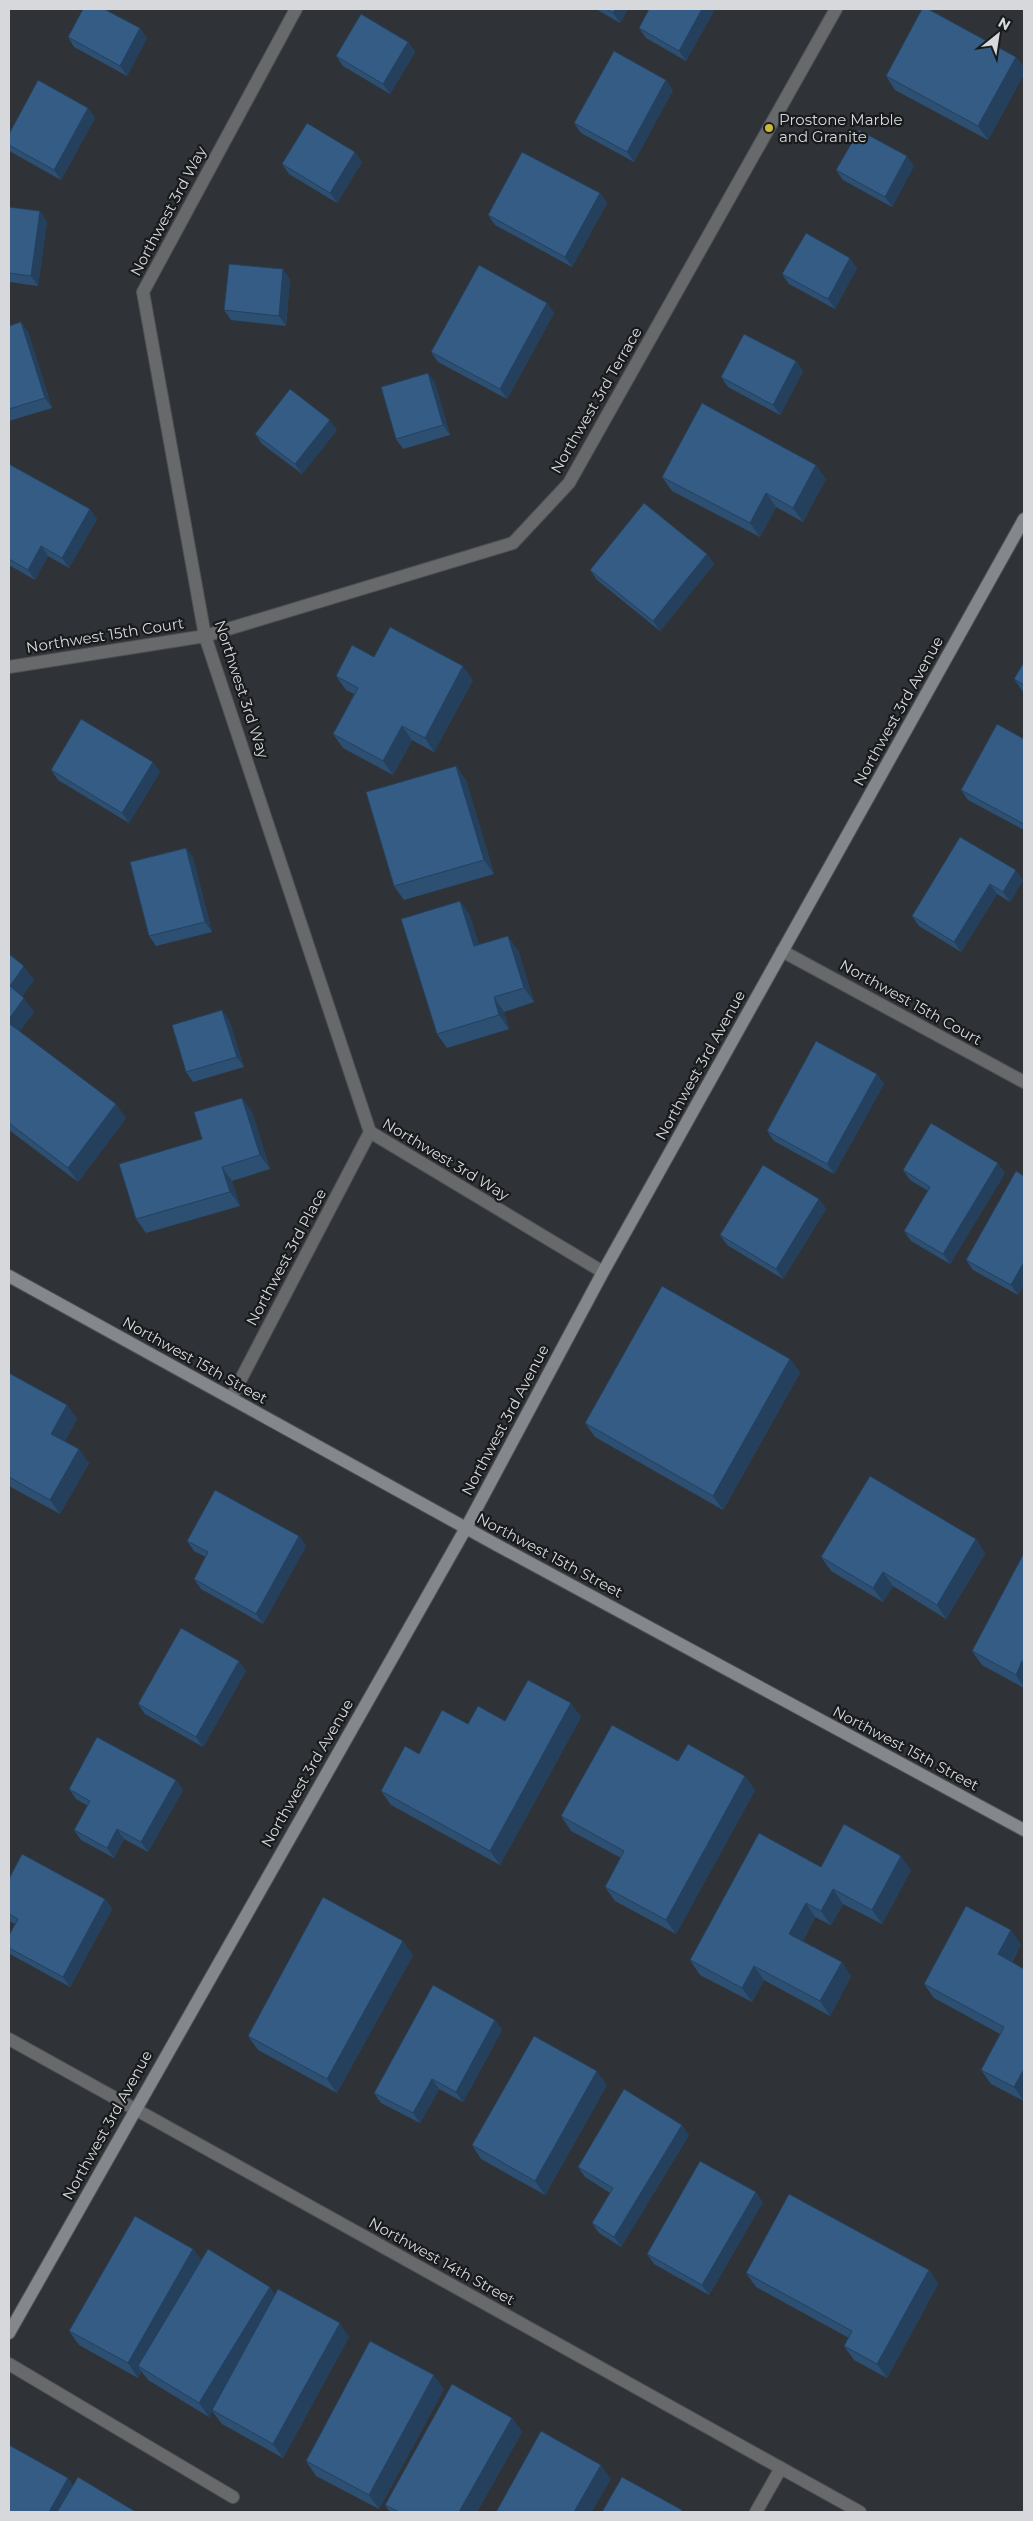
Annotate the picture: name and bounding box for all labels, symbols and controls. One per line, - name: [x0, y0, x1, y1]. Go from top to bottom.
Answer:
- north arrow: [973, 10, 1023, 60]
- text: N: [995, 13, 1014, 34]
- place label: Prostone Marble and Granite: [779, 110, 903, 146]
- marker: Prostone Marble and Granite: [763, 122, 775, 134]
- street label: Northwest 3rd Way: [126, 142, 211, 279]
- street label: Northwest 3rd Terrace: [546, 323, 646, 477]
- street label: Northwest 15th Court: [25, 613, 185, 657]
- street label: Northwest 3rd Way: [211, 617, 274, 761]
- street label: Northwest 3rd Avenue: [849, 633, 947, 789]
- street label: Northwest 15th Court: [837, 955, 985, 1049]
- street label: Northwest 3rd Avenue: [651, 987, 749, 1143]
- street label: Northwest 3rd Way: [379, 1114, 513, 1205]
- street label: Northwest 3rd Place: [242, 1185, 330, 1329]
- street label: Northwest 15th Street: [119, 1312, 271, 1408]
- street label: Northwest 3rd Avenue: [457, 1341, 553, 1499]
- street label: Northwest 15th Street: [474, 1508, 626, 1602]
- street label: Northwest 3rd Avenue: [257, 1695, 357, 1851]
- street label: Northwest 15th Street: [830, 1701, 982, 1795]
- street label: Northwest 3rd Avenue: [58, 2047, 156, 2203]
- street label: Northwest 14th Street: [366, 2213, 518, 2309]

